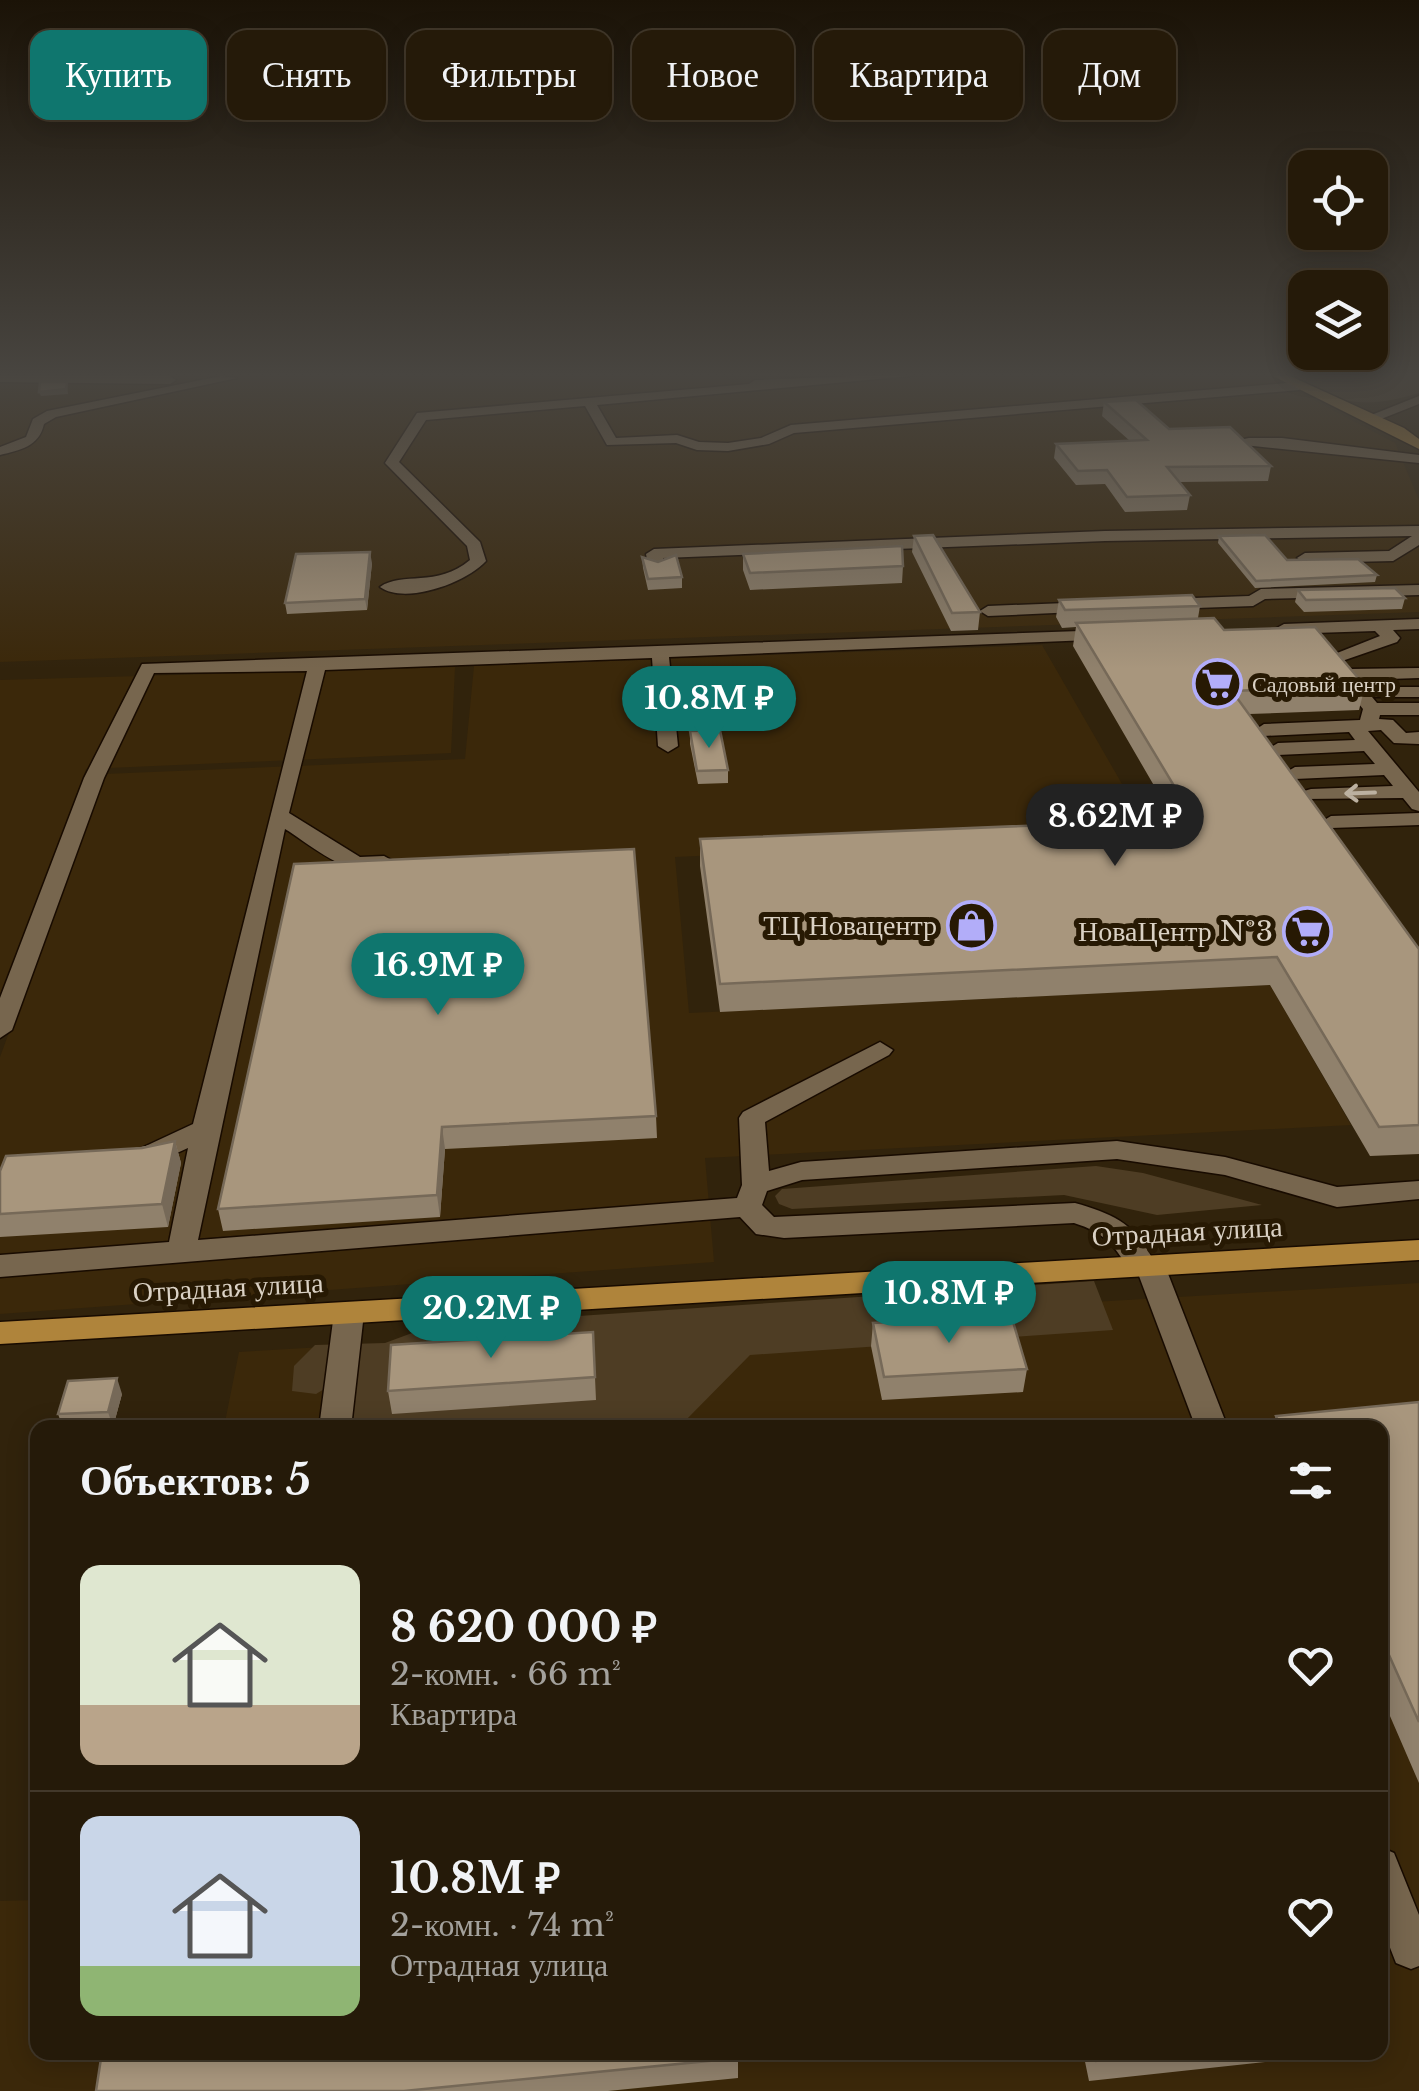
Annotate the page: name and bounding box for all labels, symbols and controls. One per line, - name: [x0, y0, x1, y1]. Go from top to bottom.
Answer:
- chip: Купить: [30, 30, 207, 120]
- chip: Снять: [227, 30, 386, 120]
- chip: Фильтры: [406, 30, 612, 120]
- chip: Новое: [632, 30, 794, 120]
- chip: Квартира: [814, 30, 1023, 120]
- chip: Дом: [1043, 30, 1176, 120]
- map controls: [1288, 150, 1388, 370]
- button: locate: [1288, 150, 1388, 250]
- button: layers: [1288, 270, 1388, 370]
- supermarket icon: Садовый центр: [1191, 658, 1243, 710]
- pin: 10.8M ₽: [617, 666, 801, 751]
- place label: Садовый центр: [1252, 671, 1396, 698]
- text: 10.8M ₽: [644, 678, 774, 718]
- pin: 8.62M ₽: [1023, 784, 1207, 869]
- one-way arrow: [1344, 784, 1376, 803]
- text: 8.62M ₽: [1048, 796, 1182, 836]
- shop icon: ТЦ Новацентр: [946, 899, 998, 951]
- supermarket icon: НоваЦентр №3: [1282, 905, 1334, 957]
- place label: ТЦ Новацентр: [763, 908, 937, 943]
- place label: НоваЦентр №3: [1078, 914, 1273, 949]
- pin: 16.9M ₽: [346, 933, 530, 1018]
- text: 16.9M ₽: [373, 945, 503, 985]
- street label: Отрадная улица: [1091, 1209, 1284, 1254]
- pin: 10.8M ₽: [857, 1261, 1041, 1346]
- street label: Отрадная улица: [132, 1265, 325, 1310]
- text: 10.8M ₽: [884, 1273, 1014, 1313]
- pin: 20.2M ₽: [399, 1276, 583, 1361]
- text: 20.2M ₽: [422, 1288, 560, 1328]
- icon: filters: [1283, 1453, 1338, 1508]
- text: Объектов: 5: [80, 1454, 311, 1506]
- text: 8 620 000 ₽: [390, 1601, 657, 1653]
- icon: home: [160, 1605, 280, 1725]
- icon: heart: [1283, 1638, 1338, 1693]
- text: 2-комн. · 66 m²: [390, 1654, 621, 1694]
- text: Квартира: [390, 1694, 517, 1734]
- text: 10.8M ₽: [390, 1852, 560, 1904]
- icon: home: [160, 1856, 280, 1976]
- icon: heart: [1283, 1889, 1338, 1944]
- text: 2-комн. · 74 m²: [390, 1905, 614, 1945]
- text: Отрадная улица: [390, 1945, 608, 1985]

